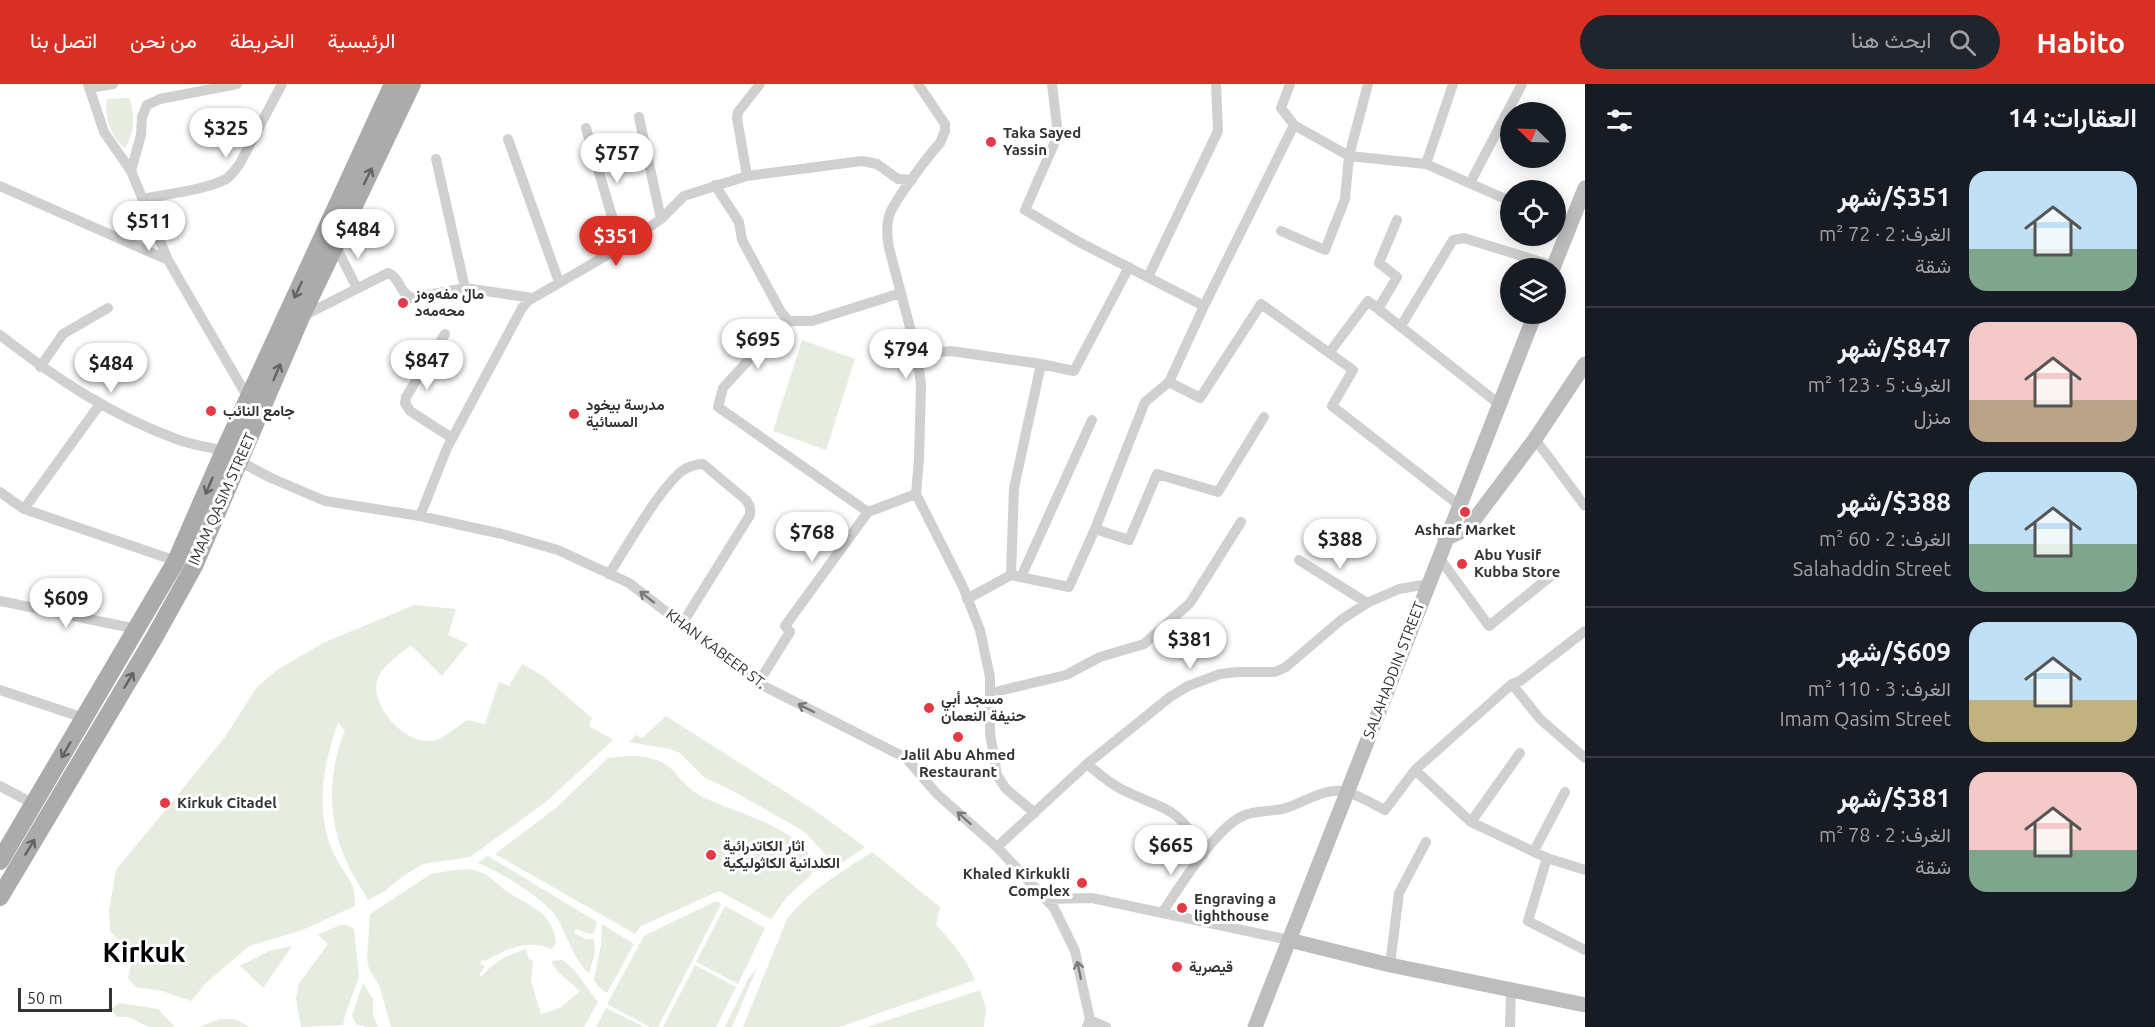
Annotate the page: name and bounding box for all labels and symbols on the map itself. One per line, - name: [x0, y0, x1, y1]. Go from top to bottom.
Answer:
- north arrow: [1500, 102, 1566, 168]
- pin: $325: [190, 108, 262, 159]
- place label: Taka Sayed Yassin: [1003, 124, 1081, 158]
- pin: $757: [581, 133, 653, 184]
- marker: Taka Sayed Yassin: [984, 135, 998, 149]
- one-way arrow: [362, 167, 374, 185]
- pin: $511: [113, 201, 185, 252]
- pin: $484: [322, 209, 394, 260]
- pin: $351: [580, 216, 652, 267]
- one-way arrow: [292, 280, 304, 298]
- place label: ماڵ مفەوەز محەمەد: [414, 285, 484, 319]
- marker: ماڵ مفەوەز محەمەد: [396, 296, 410, 310]
- pin: $695: [722, 319, 794, 370]
- pin: $794: [870, 329, 942, 380]
- pin: $847: [391, 340, 463, 391]
- pin: $484: [75, 343, 147, 394]
- one-way arrow: [272, 363, 284, 381]
- place label: مدرسة بيخود المسائية: [586, 396, 665, 431]
- place label: جامع النائب: [223, 402, 295, 421]
- marker: جامع النائب: [204, 404, 218, 418]
- marker: مدرسة بيخود المسائية: [567, 407, 581, 421]
- street label: IMAM QASIM STREET: [185, 429, 259, 568]
- one-way arrow: [203, 477, 214, 495]
- marker: Ashraf Market: [1458, 505, 1472, 519]
- pin: $768: [776, 512, 848, 563]
- pin: $388: [1304, 519, 1376, 570]
- place label: Ashraf Market: [1414, 521, 1516, 538]
- place label: Abu Yusif Kubba Store: [1474, 546, 1561, 580]
- marker: Abu Yusif Kubba Store: [1455, 557, 1469, 571]
- pin: $609: [30, 578, 102, 629]
- one-way arrow: [639, 590, 655, 603]
- street label: SALAHADDIN STREET: [1360, 598, 1428, 741]
- street label: KHAN KABEER ST.: [663, 605, 770, 692]
- pin: $381: [1154, 619, 1226, 670]
- one-way arrow: [124, 671, 136, 688]
- place label: مسجد أبي حنيفة النعمان: [941, 690, 1026, 725]
- marker: مسجد أبي حنيفة النعمان: [922, 701, 936, 715]
- one-way arrow: [798, 702, 816, 713]
- marker: Jalil Abu Ahmed Restaurant: [951, 730, 965, 744]
- one-way arrow: [60, 741, 72, 758]
- place label: Jalil Abu Ahmed Restaurant: [901, 746, 1015, 780]
- place label: Kirkuk Citadel: [177, 794, 277, 811]
- marker: Kirkuk Citadel: [158, 796, 172, 810]
- one-way arrow: [957, 811, 972, 825]
- pin: $665: [1135, 825, 1207, 876]
- place label: اثار الكاتدرائية الكلدانية الكاثوليكية: [723, 837, 840, 872]
- one-way arrow: [24, 839, 36, 856]
- marker: اثار الكاتدرائية الكلدانية الكاثوليكية: [704, 848, 718, 862]
- place label: Khaled Kirkukli Complex: [963, 865, 1070, 899]
- marker: Khaled Kirkukli Complex: [1075, 876, 1089, 890]
- place label: Engraving a lighthouse: [1194, 890, 1276, 924]
- marker: Engraving a lighthouse: [1175, 901, 1189, 915]
- district label: Kirkuk: [103, 937, 185, 967]
- place label: قيصرية: [1189, 958, 1233, 976]
- marker: قيصرية: [1170, 960, 1184, 974]
- one-way arrow: [1073, 961, 1084, 980]
- scale bar: [18, 985, 112, 1012]

